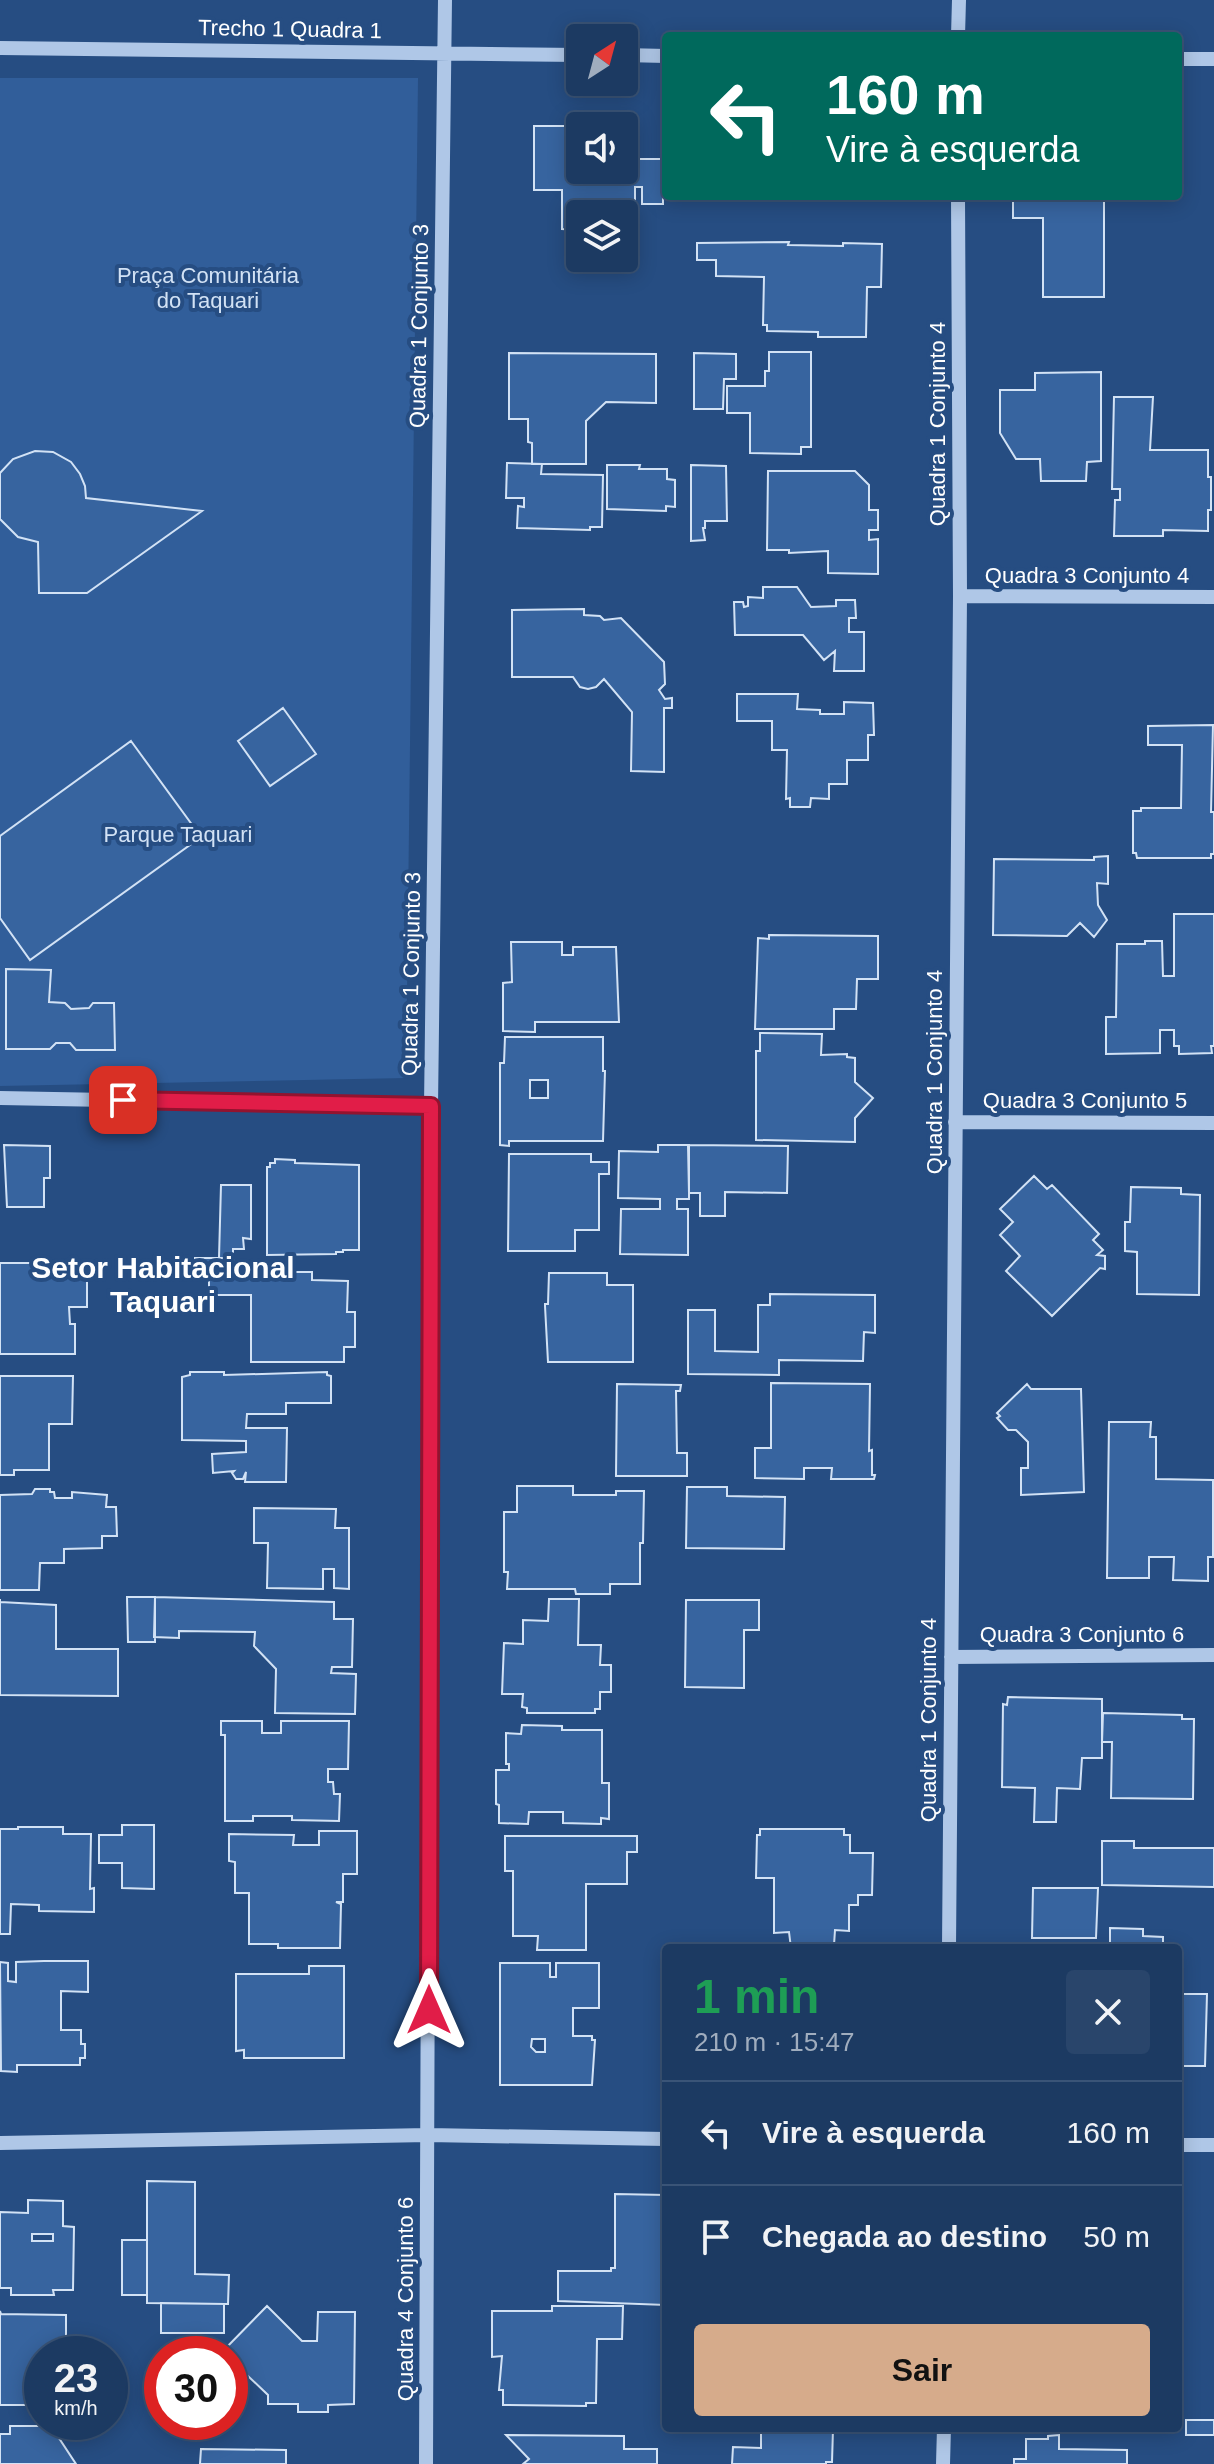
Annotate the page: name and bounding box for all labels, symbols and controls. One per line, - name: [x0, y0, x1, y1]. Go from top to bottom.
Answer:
- street label: Trecho 1 Quadra 1: [198, 15, 382, 43]
- north arrow: [566, 24, 638, 96]
- map controls: [566, 24, 638, 272]
- text: 160 m: [826, 63, 985, 126]
- icon: left: [694, 64, 798, 168]
- button: sound: [566, 112, 638, 184]
- text: Vire à esquerda: [826, 129, 1080, 170]
- button: layers: [566, 200, 638, 272]
- street label: Quadra 1 Conjunto 3: [405, 224, 433, 428]
- park label: Praça Comunitária do Taquari: [117, 263, 300, 313]
- street label: Quadra 1 Conjunto 4: [925, 322, 950, 526]
- street label: Quadra 3 Conjunto 4: [985, 563, 1189, 588]
- park label: Parque Taquari: [104, 822, 252, 847]
- street label: Quadra 1 Conjunto 3: [397, 872, 425, 1076]
- street label: Quadra 1 Conjunto 4: [922, 970, 947, 1174]
- pin: [89, 1066, 157, 1134]
- icon: arrive: [101, 1078, 145, 1122]
- street label: Quadra 3 Conjunto 5: [983, 1088, 1187, 1113]
- district label: Setor Habitacional Taquari: [31, 1251, 295, 1318]
- street label: Quadra 1 Conjunto 4: [916, 1618, 941, 1822]
- street label: Quadra 3 Conjunto 6: [980, 1622, 1184, 1647]
- position arrow: [387, 1968, 471, 2052]
- text: 1 min: [694, 1970, 819, 2023]
- button: close: [1066, 1970, 1150, 2054]
- text: 210 m · 15:47: [694, 2027, 854, 2057]
- icon: left: [694, 2111, 738, 2155]
- text: Vire à esquerda: [762, 2116, 985, 2149]
- text: 160 m: [1067, 2116, 1150, 2149]
- street label: Quadra 4 Conjunto 6: [393, 2197, 418, 2401]
- icon: arrive: [694, 2215, 738, 2259]
- text: Chegada ao destino: [762, 2220, 1047, 2253]
- text: 50 m: [1083, 2220, 1150, 2253]
- button: Sair: [694, 2324, 1150, 2416]
- speed limit sign: 30: [144, 2336, 248, 2440]
- text: 23: [54, 2356, 98, 2400]
- text: km/h: [54, 2397, 98, 2419]

